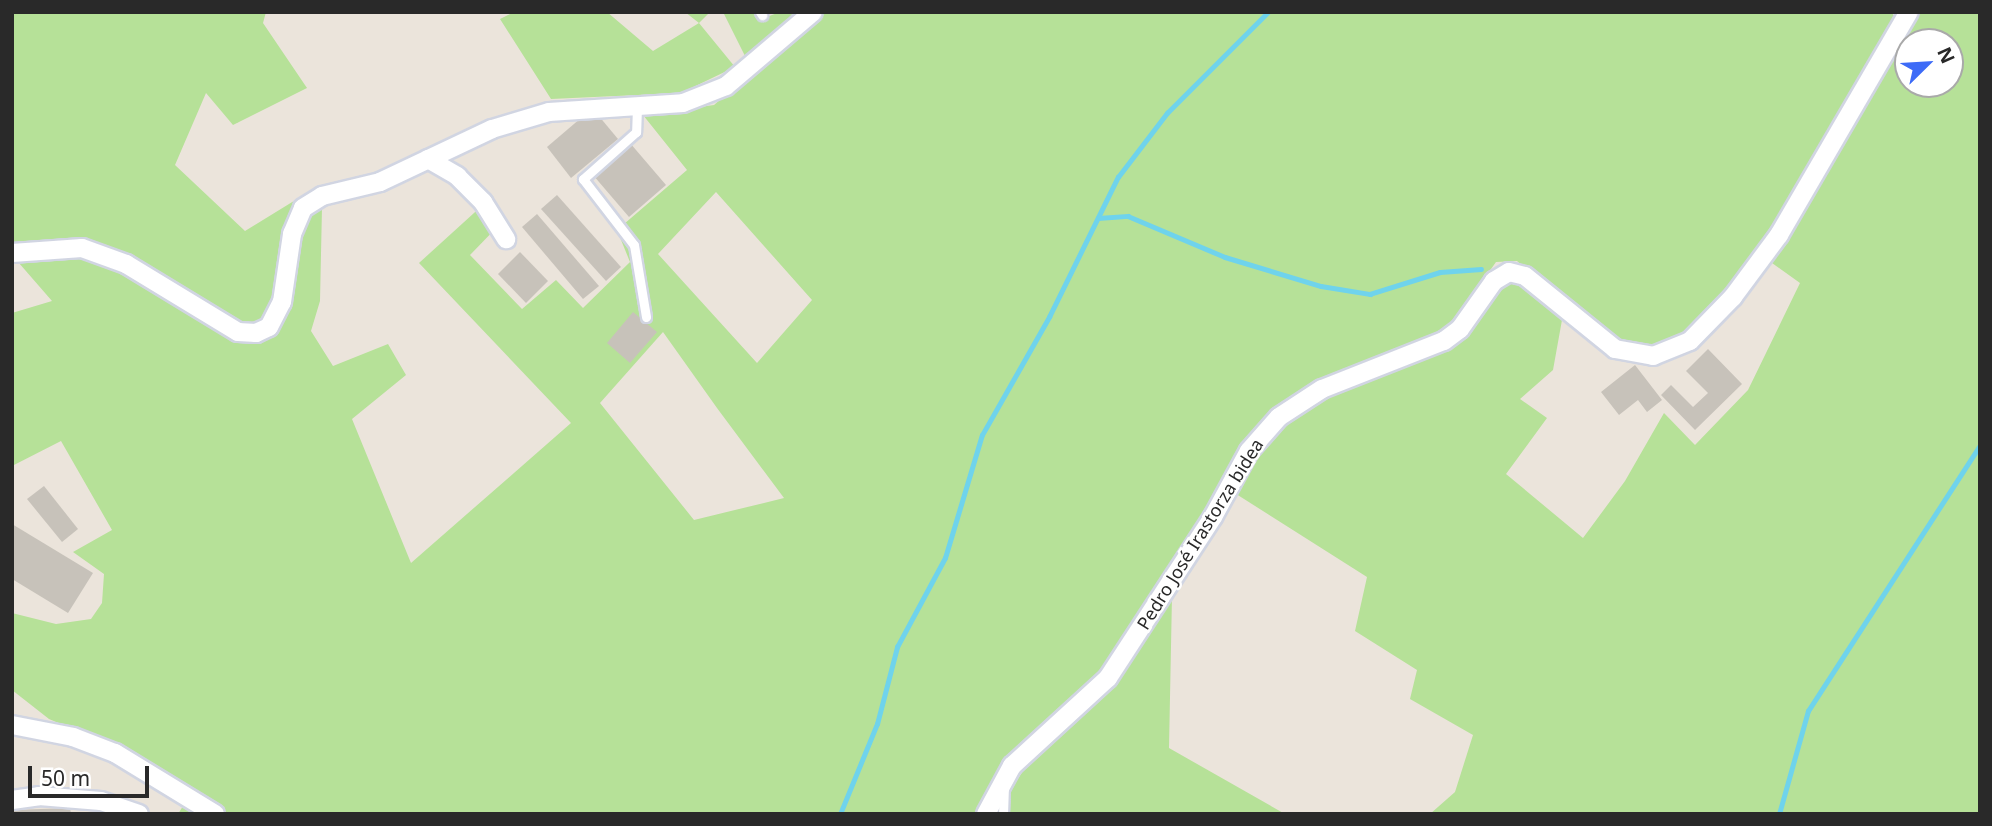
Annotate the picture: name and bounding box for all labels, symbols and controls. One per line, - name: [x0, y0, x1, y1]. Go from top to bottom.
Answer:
- north arrow: [1894, 28, 1964, 98]
- text: N: [1931, 43, 1961, 68]
- street label: Pedro José Irastorza bidea: [1132, 435, 1268, 633]
- scale bar: [32, 752, 152, 796]
- text: 50 m: [41, 764, 90, 792]

